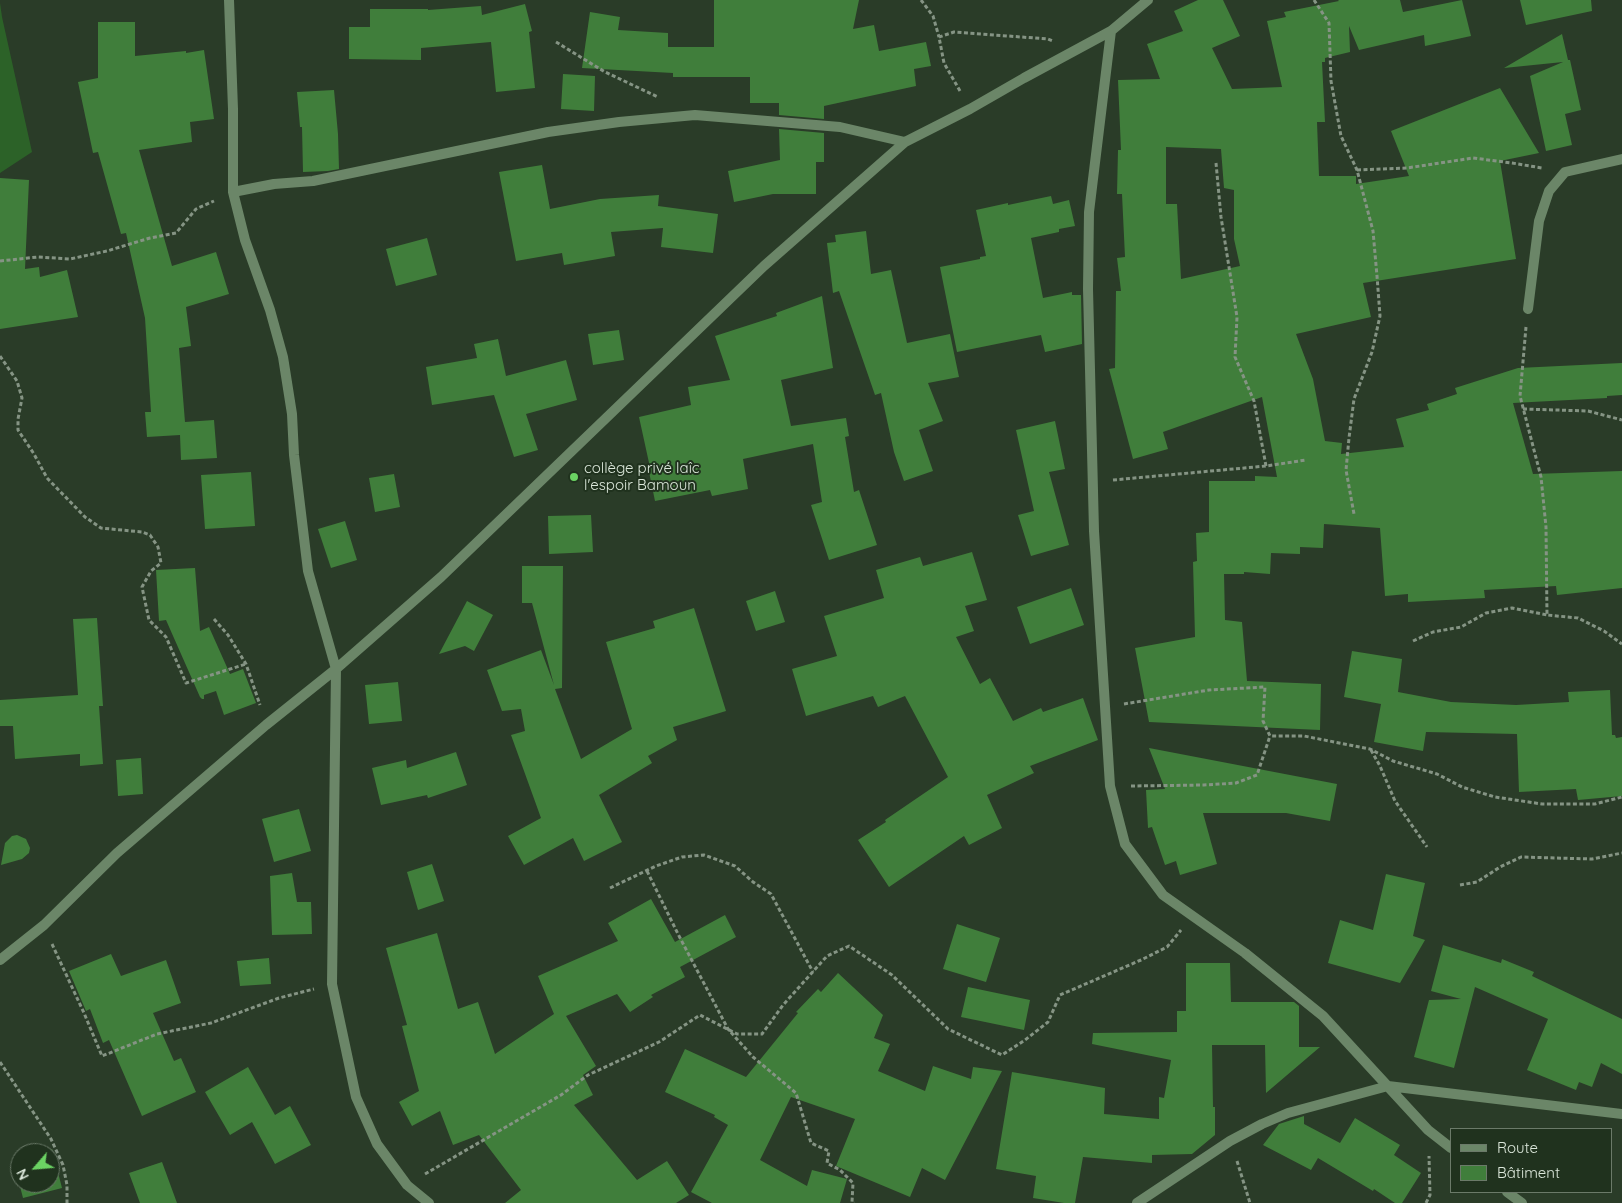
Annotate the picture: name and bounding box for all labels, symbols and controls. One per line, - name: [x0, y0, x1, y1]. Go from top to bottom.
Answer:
- place label: collège privé laîc l'espoir Bamoun: [584, 459, 700, 494]
- marker: collège privé laîc l'espoir Bamoun: [568, 471, 580, 483]
- legend: [1450, 1128, 1612, 1193]
- text: Route: [1497, 1138, 1538, 1157]
- north arrow: [10, 1143, 60, 1193]
- text: Bâtiment: [1497, 1163, 1560, 1182]
- text: N: [12, 1166, 33, 1183]

